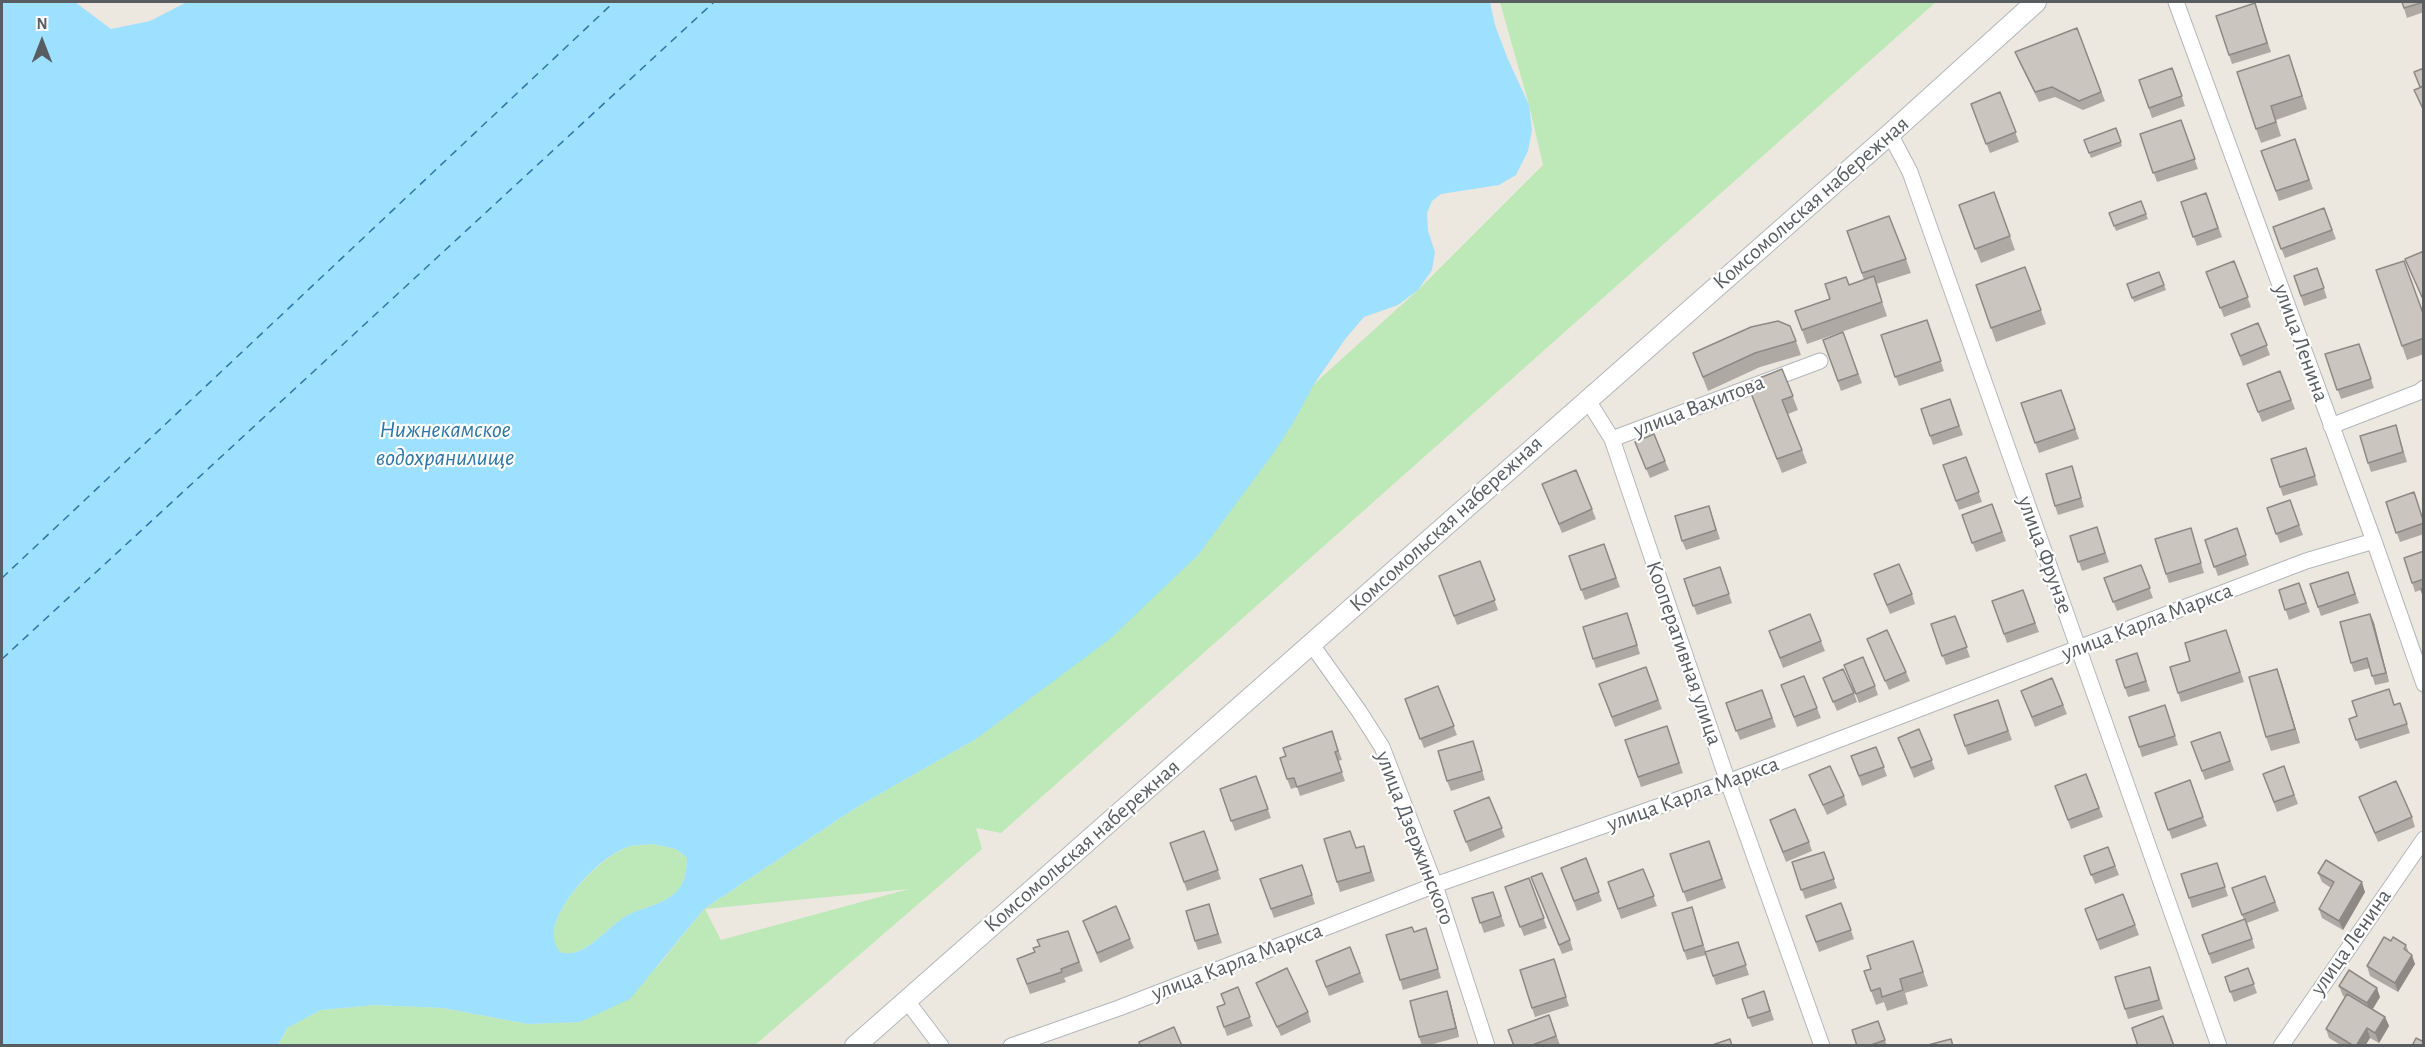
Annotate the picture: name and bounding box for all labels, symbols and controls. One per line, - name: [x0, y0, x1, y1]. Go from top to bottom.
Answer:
- north arrow: [12, 12, 72, 72]
- text: N: [36, 16, 48, 32]
- street label: Комсомольская набережная: [1708, 111, 1914, 295]
- street label: улица Ленина: [2267, 280, 2335, 406]
- street label: улица Вахитова: [1630, 369, 1768, 443]
- water label: Нижнекамское водохранилище: [376, 416, 514, 472]
- street label: Комсомольская набережная: [1344, 430, 1548, 618]
- street label: улица Фрунзе: [2012, 493, 2078, 617]
- street label: Кооперативная улица: [1640, 557, 1728, 749]
- street label: улица Карла Маркса: [2058, 577, 2236, 667]
- street label: улица Дзержинского: [1370, 747, 1460, 929]
- street label: улица Карла Маркса: [1604, 751, 1782, 837]
- street label: Комсомольская набережная: [979, 754, 1185, 938]
- street label: улица Ленина: [2305, 884, 2397, 1000]
- street label: улица Карла Маркса: [1148, 917, 1326, 1007]

